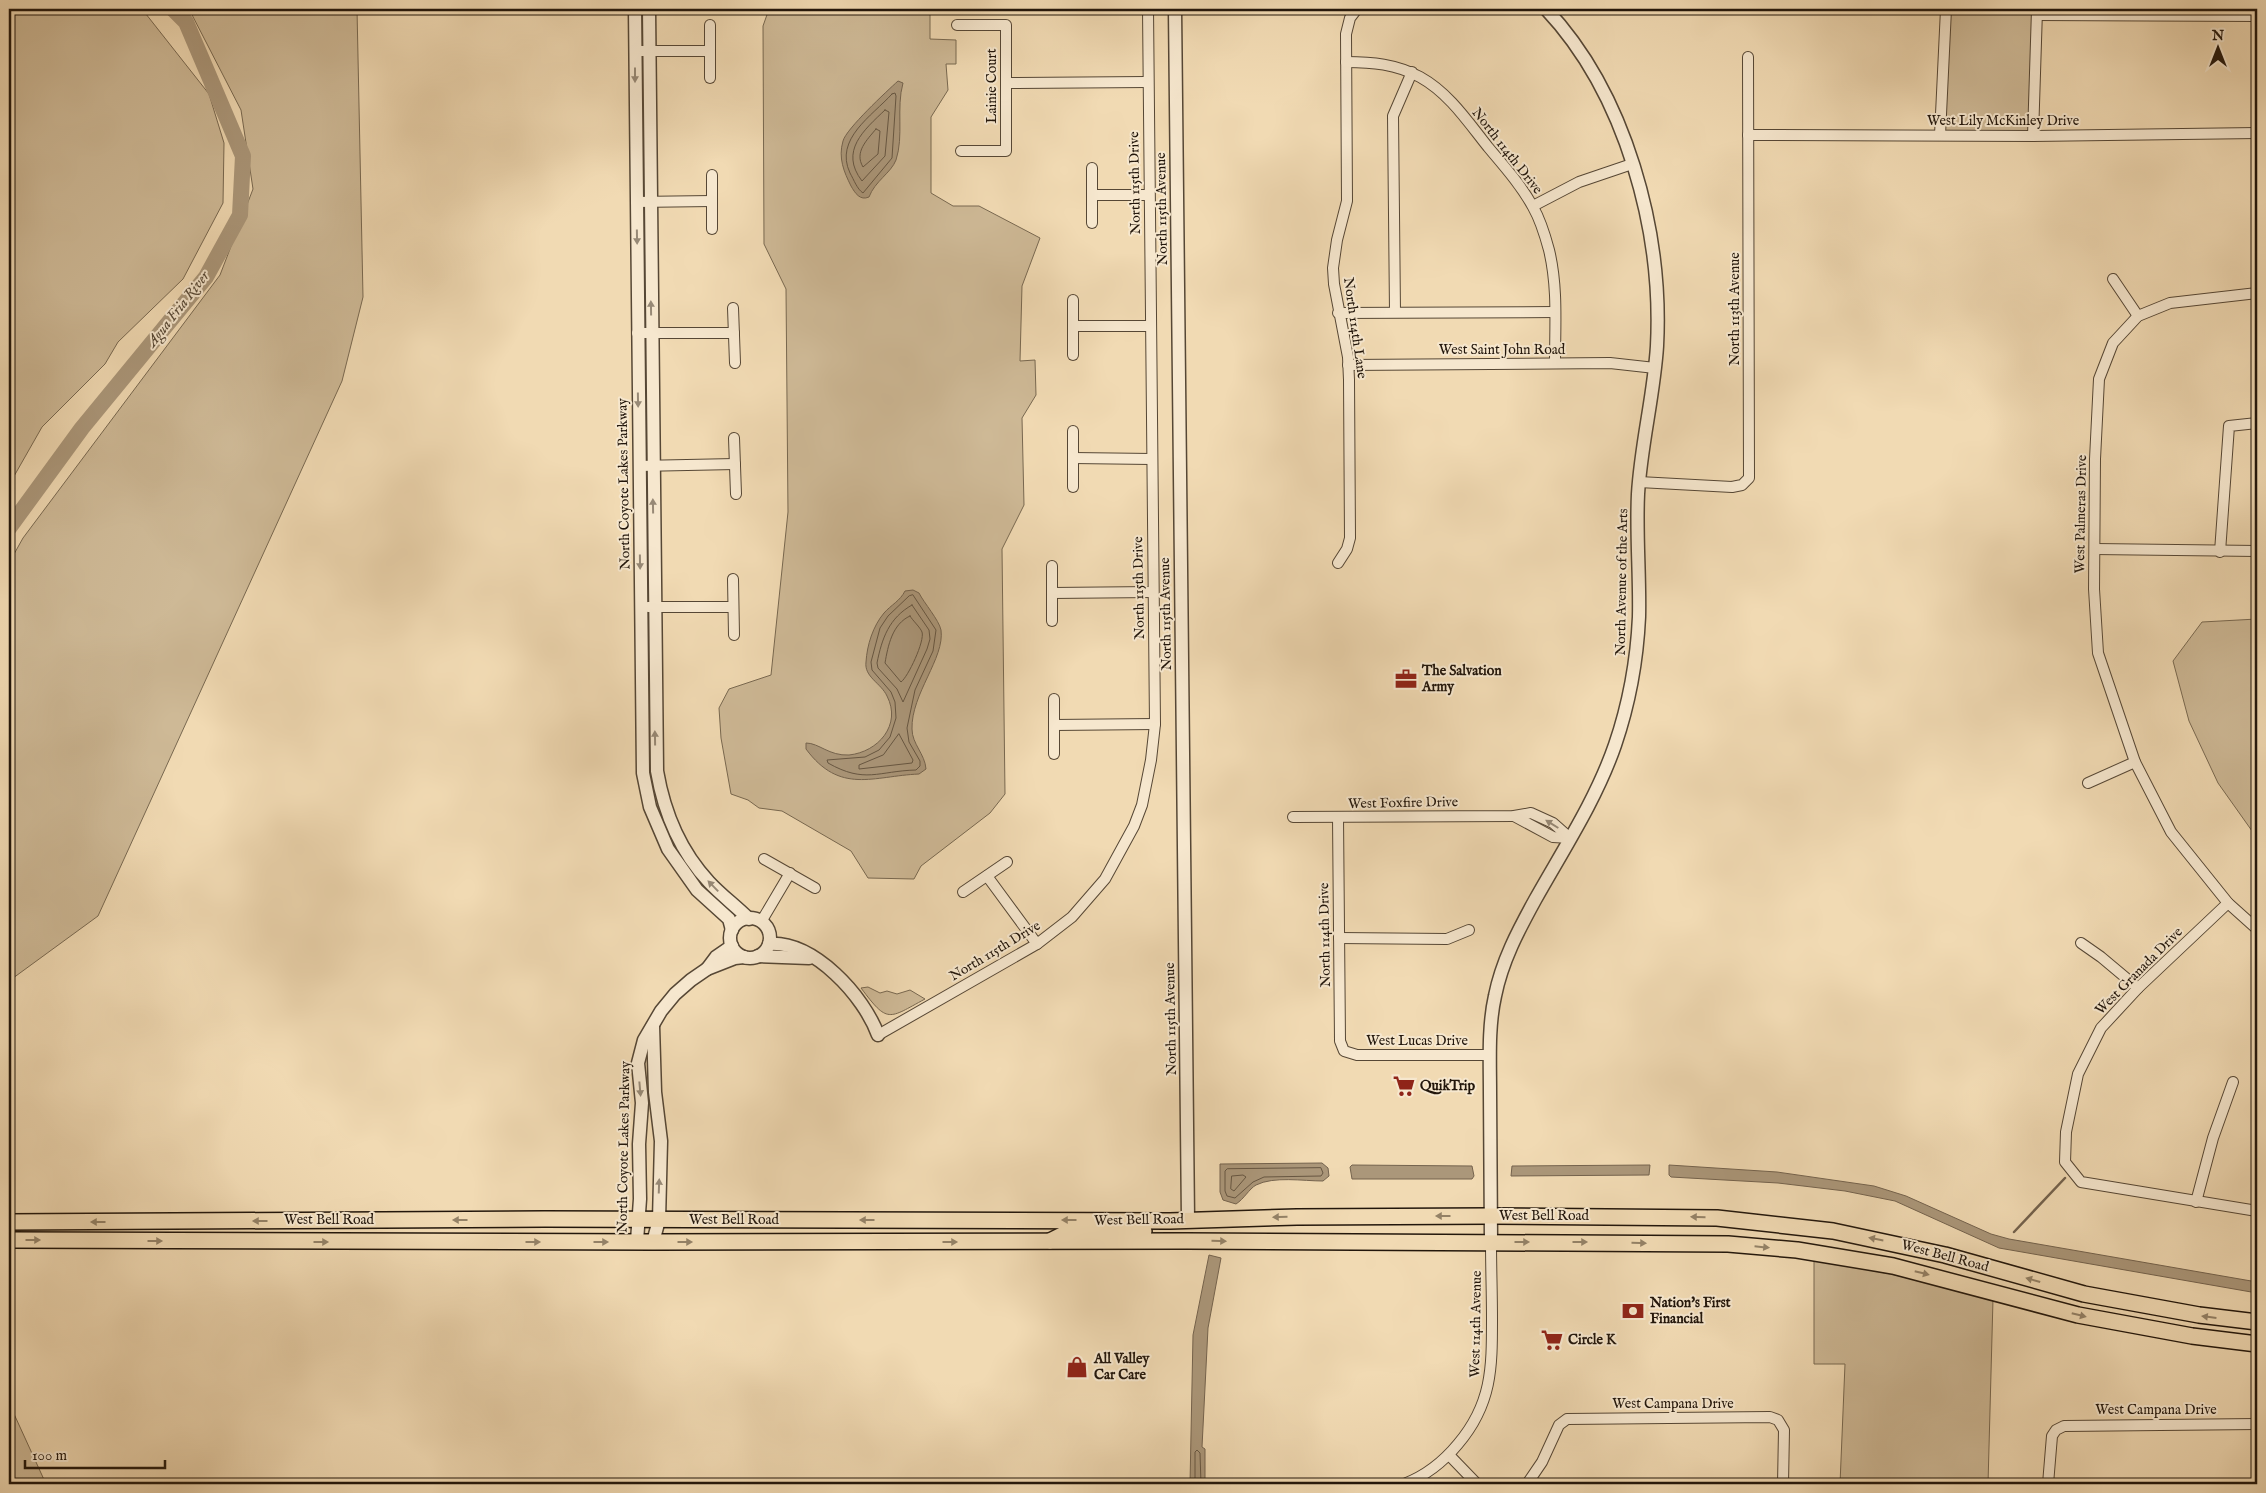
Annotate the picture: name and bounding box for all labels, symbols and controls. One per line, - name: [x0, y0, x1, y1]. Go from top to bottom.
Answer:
- north arrow: [2194, 22, 2244, 72]
- text: N: [2211, 27, 2224, 45]
- street label: Lainie Court: [983, 48, 1001, 124]
- one-way arrow: [631, 67, 639, 83]
- street label: North 114th Drive: [1468, 104, 1547, 198]
- street label: West Lily McKinley Drive: [1927, 112, 2080, 130]
- street label: North 115th Drive: [1125, 131, 1145, 235]
- street label: North 115th Avenue: [1152, 152, 1172, 266]
- one-way arrow: [633, 230, 641, 246]
- street label: North 113th Avenue: [1726, 252, 1744, 366]
- water label: Agua Fria River: [141, 266, 215, 353]
- street label: North 114th Lane: [1339, 276, 1371, 380]
- one-way arrow: [647, 300, 655, 316]
- street label: West Saint John Road: [1439, 341, 1566, 359]
- one-way arrow: [634, 392, 642, 408]
- street label: North Coyote Lakes Parkway: [613, 398, 634, 570]
- street label: West Palmeras Drive: [2071, 454, 2091, 574]
- one-way arrow: [649, 498, 657, 514]
- street label: North Avenue of the Arts: [1612, 508, 1632, 656]
- street label: North 115th Drive: [1129, 536, 1149, 640]
- one-way arrow: [636, 555, 644, 571]
- street label: North 115th Avenue: [1156, 557, 1176, 671]
- place label: The Salvation Army: [1421, 662, 1502, 696]
- office icon: The Salvation Army: [1393, 666, 1419, 692]
- one-way arrow: [651, 730, 659, 746]
- street label: West Foxfire Drive: [1348, 793, 1459, 813]
- one-way arrow: [1545, 819, 1558, 829]
- one-way arrow: [707, 880, 719, 892]
- street label: North 114th Drive: [1315, 882, 1335, 988]
- street label: North 115th Drive: [946, 916, 1044, 985]
- street label: West Granada Drive: [2091, 923, 2187, 1019]
- street label: North 115th Avenue: [1161, 962, 1181, 1076]
- street label: West Lucas Drive: [1366, 1032, 1468, 1050]
- street label: North Coyote Lakes Parkway: [614, 1061, 635, 1233]
- supermarket icon: QuikTrip: [1391, 1073, 1417, 1099]
- place label: QuikTrip: [1420, 1077, 1476, 1095]
- one-way arrow: [637, 1081, 645, 1097]
- one-way arrow: [656, 1178, 664, 1194]
- street label: West Bell Road: [1499, 1207, 1589, 1225]
- street label: West Bell Road: [1094, 1210, 1185, 1230]
- street label: West Bell Road: [284, 1211, 374, 1229]
- street label: West Bell Road: [689, 1211, 779, 1229]
- one-way arrow: [1434, 1212, 1450, 1220]
- one-way arrow: [1690, 1213, 1706, 1221]
- one-way arrow: [1272, 1214, 1288, 1222]
- one-way arrow: [452, 1216, 468, 1224]
- one-way arrow: [859, 1216, 875, 1224]
- one-way arrow: [1061, 1216, 1077, 1224]
- one-way arrow: [252, 1217, 268, 1225]
- one-way arrow: [89, 1218, 105, 1226]
- one-way arrow: [1868, 1235, 1883, 1243]
- one-way arrow: [26, 1236, 42, 1244]
- street label: West Bell Road: [1899, 1236, 1991, 1276]
- one-way arrow: [147, 1237, 163, 1245]
- one-way arrow: [313, 1238, 329, 1246]
- one-way arrow: [525, 1238, 541, 1246]
- one-way arrow: [593, 1238, 609, 1246]
- one-way arrow: [678, 1238, 694, 1246]
- one-way arrow: [943, 1238, 959, 1246]
- one-way arrow: [1211, 1238, 1227, 1246]
- one-way arrow: [1514, 1238, 1530, 1246]
- one-way arrow: [1572, 1238, 1588, 1246]
- one-way arrow: [1632, 1239, 1648, 1247]
- one-way arrow: [1754, 1243, 1770, 1251]
- one-way arrow: [1914, 1269, 1929, 1277]
- street label: West 114th Avenue: [1466, 1270, 1486, 1378]
- one-way arrow: [2025, 1275, 2040, 1283]
- place label: Nation's First Financial: [1649, 1294, 1731, 1328]
- bank icon: Nation's First Financial: [1620, 1298, 1646, 1324]
- one-way arrow: [2072, 1311, 2087, 1319]
- one-way arrow: [2201, 1313, 2217, 1321]
- supermarket icon: Circle K: [1539, 1327, 1565, 1353]
- place label: Circle K: [1568, 1331, 1617, 1349]
- place label: All Valley Car Care: [1093, 1350, 1151, 1384]
- shop icon: All Valley Car Care: [1064, 1354, 1090, 1380]
- street label: West Campana Drive: [1612, 1395, 1734, 1413]
- street label: West Campana Drive: [2095, 1401, 2217, 1419]
- scale bar: [25, 1438, 165, 1470]
- text: 100 m: [32, 1446, 68, 1465]

